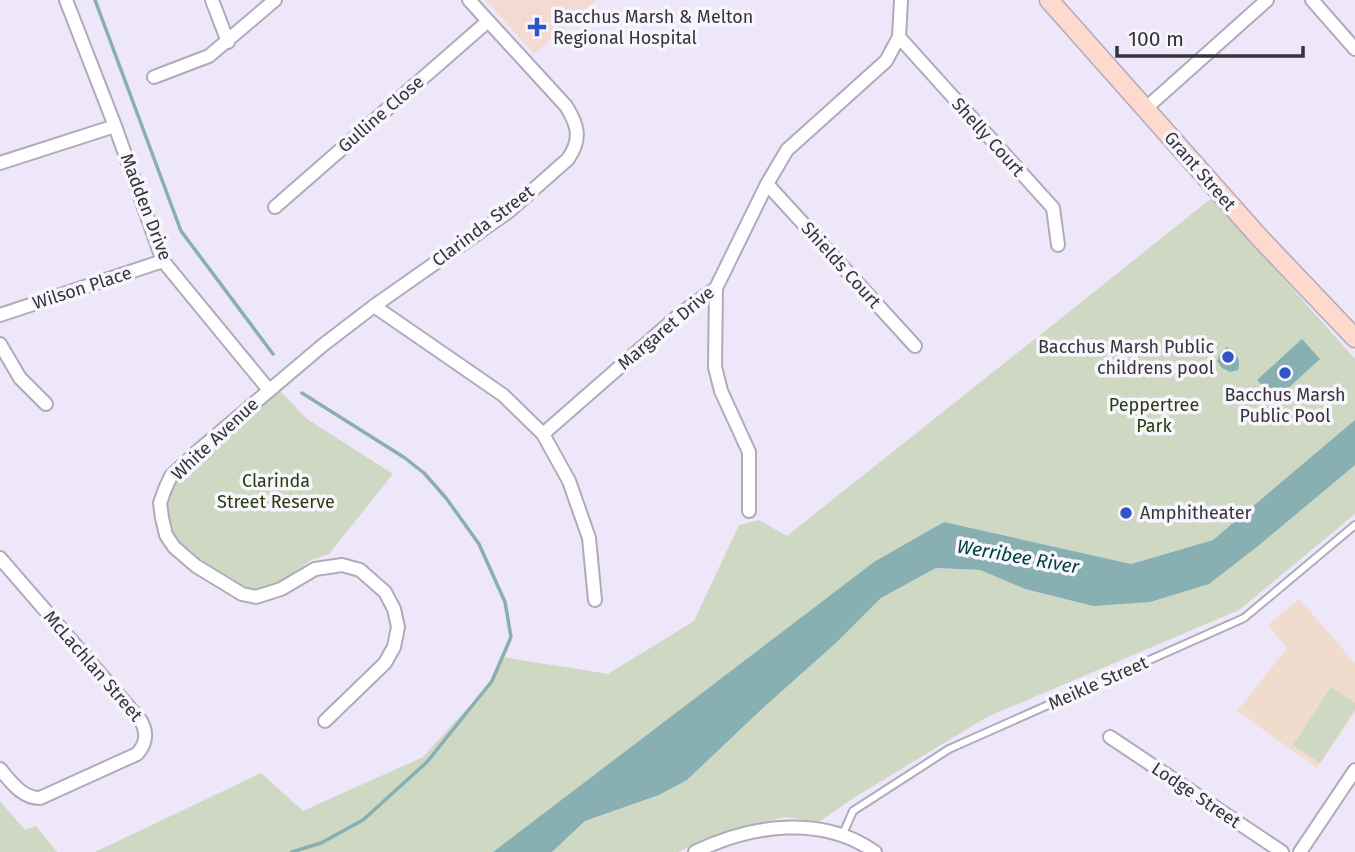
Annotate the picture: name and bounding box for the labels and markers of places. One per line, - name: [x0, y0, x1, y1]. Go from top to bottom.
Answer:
- place label: Bacchus Marsh & Melton Regional Hospital: [553, 6, 753, 49]
- marker: Bacchus Marsh & Melton Regional Hospital: [527, 17, 547, 37]
- place label: Bacchus Marsh Public childrens pool: [1038, 336, 1214, 379]
- marker: Bacchus Marsh Public childrens pool: [1220, 349, 1236, 365]
- marker: Bacchus Marsh Public Pool: [1277, 365, 1293, 381]
- place label: Bacchus Marsh Public Pool: [1224, 384, 1346, 427]
- place label: Amphitheater: [1140, 502, 1252, 524]
- marker: Amphitheater: [1118, 505, 1134, 521]

